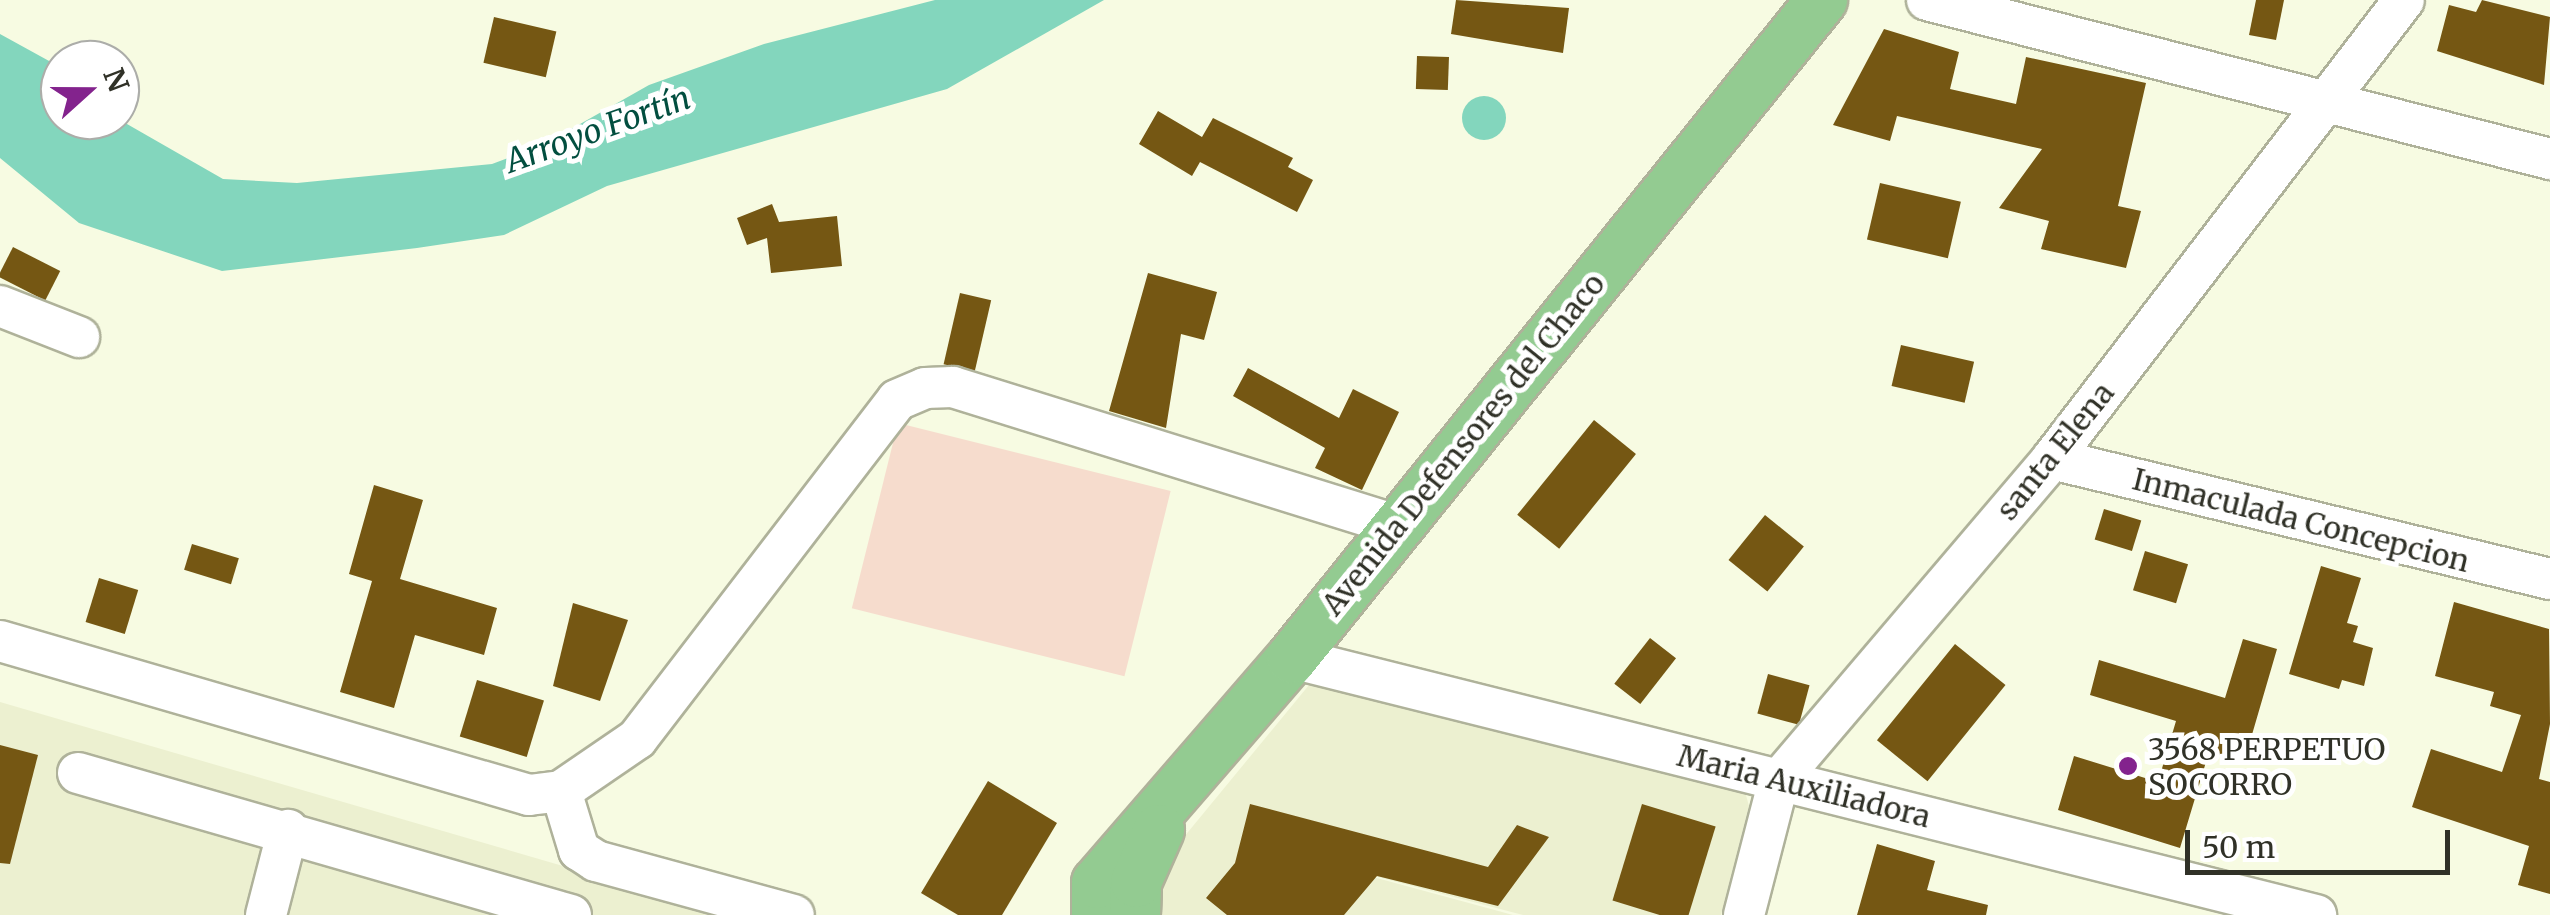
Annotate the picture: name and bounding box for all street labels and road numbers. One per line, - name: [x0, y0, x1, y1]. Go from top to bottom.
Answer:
- street label: Avenida Defensores del Chaco: [1314, 266, 1612, 622]
- street label: santa Elena: [1989, 375, 2121, 527]
- street label: Inmaculada Concepcion: [2129, 461, 2473, 579]
- street label: Maria Auxiliadora: [1674, 737, 1934, 835]

